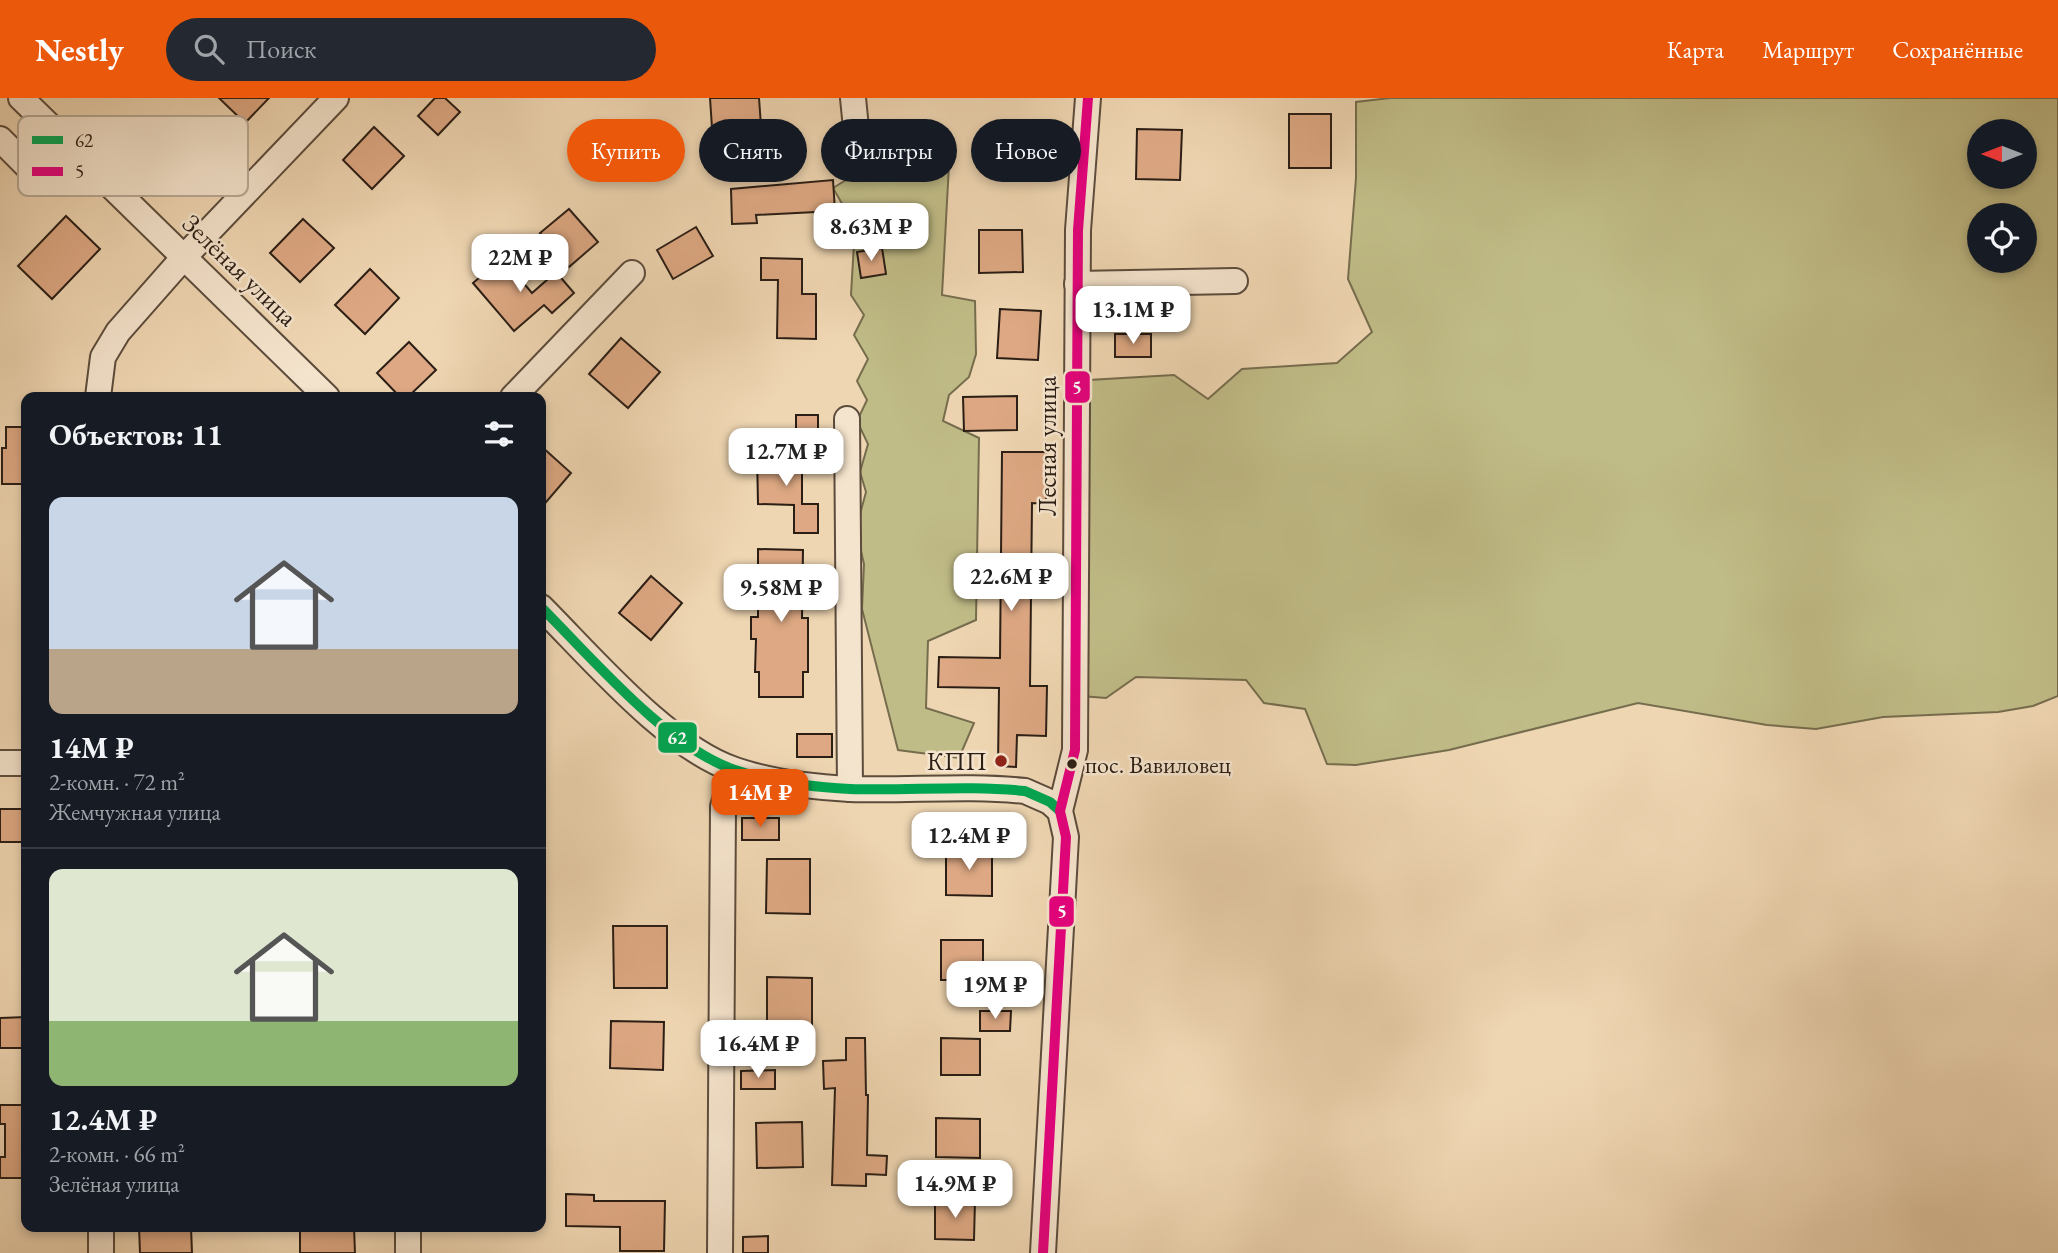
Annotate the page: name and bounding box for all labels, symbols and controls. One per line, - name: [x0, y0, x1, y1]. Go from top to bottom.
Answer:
- search box: [166, 18, 656, 81]
- text: Nestly: [35, 28, 124, 71]
- icon: search: [190, 30, 228, 68]
- text: Поиск: [246, 32, 317, 66]
- text: Карта: [1667, 34, 1724, 65]
- text: Маршрут: [1762, 34, 1854, 65]
- text: Сохранённые: [1892, 34, 2023, 65]
- legend: [18, 116, 248, 196]
- chip: Купить: [567, 119, 685, 182]
- chip: Снять: [699, 119, 807, 182]
- chip: Фильтры: [821, 119, 957, 182]
- chip: Новое: [971, 119, 1081, 182]
- north arrow: [1967, 119, 2037, 189]
- map controls: [1967, 119, 2037, 273]
- text: 62: [75, 128, 93, 153]
- text: 5: [75, 159, 84, 184]
- button: locate: [1967, 203, 2037, 273]
- pin: 8.63M ₽: [806, 204, 936, 263]
- street label: Зелёная улица: [175, 207, 305, 334]
- text: 8.63M ₽: [830, 211, 912, 241]
- pin: 22M ₽: [471, 234, 569, 294]
- text: 22M ₽: [487, 242, 553, 272]
- pin: 13.1M ₽: [1068, 286, 1198, 346]
- text: 13.1M ₽: [1092, 294, 1174, 324]
- line badge: 5: [1064, 370, 1091, 404]
- street label: Лесная улица: [1030, 375, 1064, 516]
- text: 5: [1072, 375, 1082, 400]
- text: Объектов: 11: [49, 415, 223, 454]
- icon: filters: [480, 415, 518, 453]
- pin: 12.7M ₽: [721, 428, 851, 488]
- text: 12.7M ₽: [745, 436, 827, 466]
- icon: home: [221, 542, 347, 668]
- pin: 22.6M ₽: [946, 554, 1076, 613]
- text: 22.6M ₽: [970, 561, 1052, 591]
- pin: 9.58M ₽: [716, 564, 846, 624]
- text: 9.58M ₽: [740, 572, 822, 602]
- line badge: 62: [657, 721, 698, 754]
- text: 62: [667, 725, 687, 750]
- text: 14M ₽: [49, 728, 134, 767]
- place label: КПП: [927, 744, 987, 778]
- place label: пос. Вавиловец: [1085, 749, 1232, 780]
- marker: КПП: [993, 753, 1009, 769]
- marker: пос. Вавиловец: [1065, 757, 1079, 771]
- text: 2-комн. · 72 m²: [49, 767, 185, 797]
- pin: 14M ₽: [711, 770, 809, 829]
- text: 14M ₽: [727, 777, 793, 807]
- text: Жемчужная улица: [49, 797, 221, 827]
- pin: 12.4M ₽: [904, 812, 1034, 872]
- text: 12.4M ₽: [928, 820, 1010, 850]
- line badge: 5: [1048, 895, 1075, 928]
- text: 5: [1057, 899, 1067, 924]
- icon: home: [221, 914, 347, 1040]
- pin: 19M ₽: [946, 962, 1044, 1021]
- text: 19M ₽: [962, 969, 1028, 999]
- pin: 16.4M ₽: [693, 1020, 823, 1080]
- text: 16.4M ₽: [717, 1028, 799, 1058]
- text: 12.4M ₽: [49, 1100, 157, 1139]
- text: 2-комн. · 66 m²: [49, 1139, 185, 1169]
- pin: 14.9M ₽: [890, 1160, 1020, 1220]
- text: 14.9M ₽: [914, 1168, 996, 1198]
- text: Зелёная улица: [49, 1169, 179, 1199]

